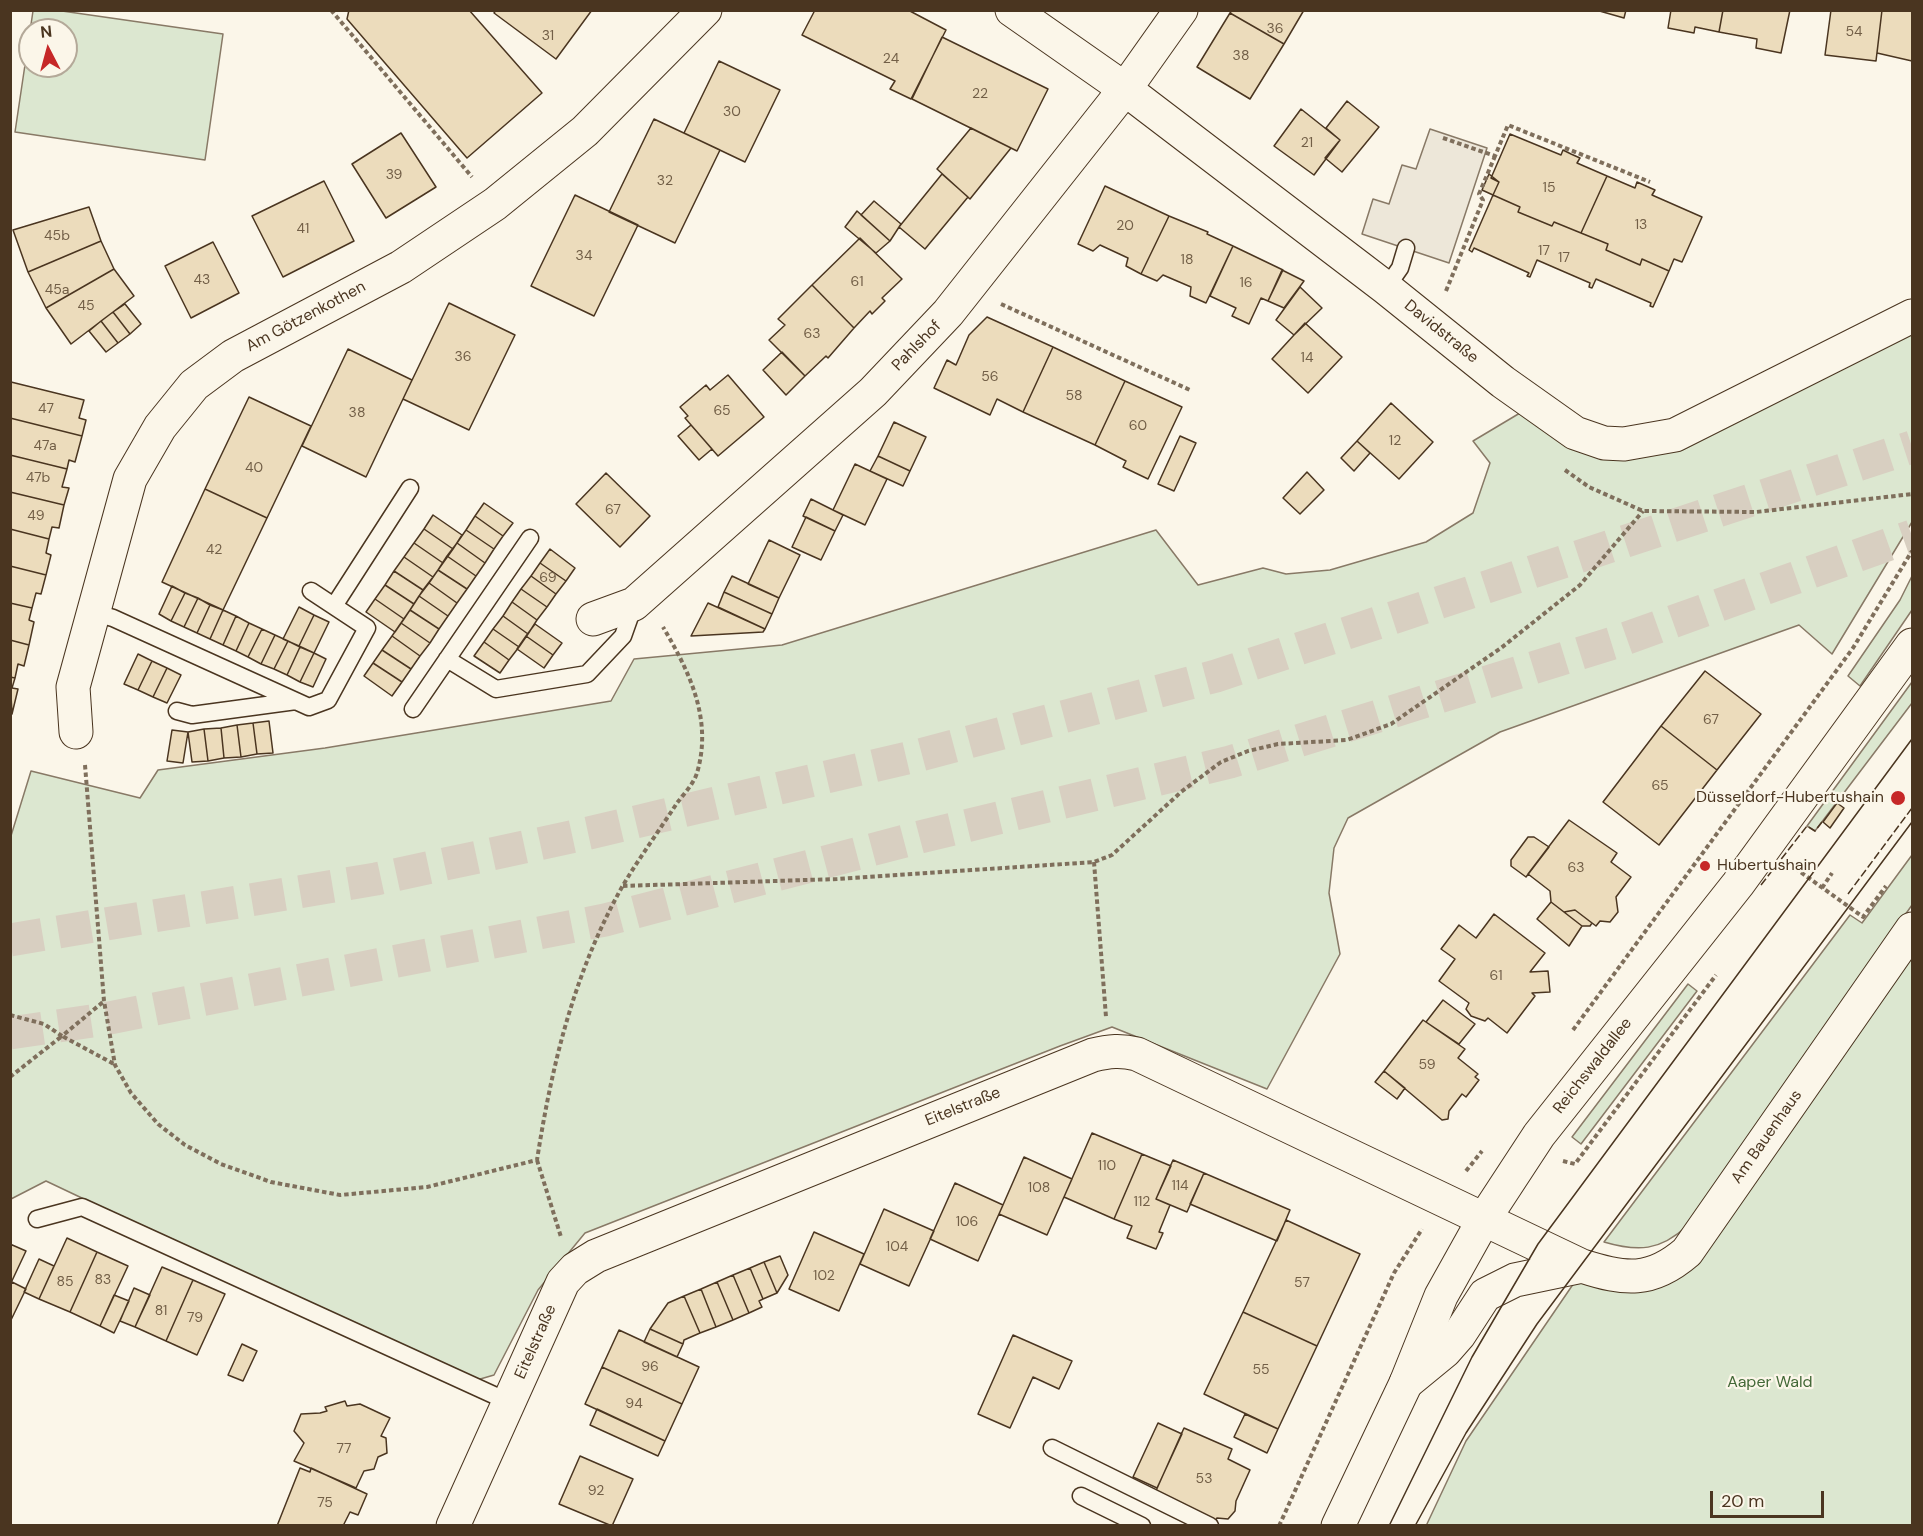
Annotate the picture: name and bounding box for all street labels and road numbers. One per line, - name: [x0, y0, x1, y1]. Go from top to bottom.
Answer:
- street label: Am Götzenkothen: [243, 277, 369, 357]
- street label: Davidstraße: [1400, 296, 1482, 368]
- street label: Pahlshof: [888, 317, 946, 375]
- street label: Reichswaldallee: [1550, 1014, 1636, 1118]
- street label: Eitelstraße: [923, 1083, 1003, 1131]
- street label: Am Bauenhaus: [1728, 1086, 1806, 1188]
- street label: Eitelstraße: [511, 1302, 561, 1382]

